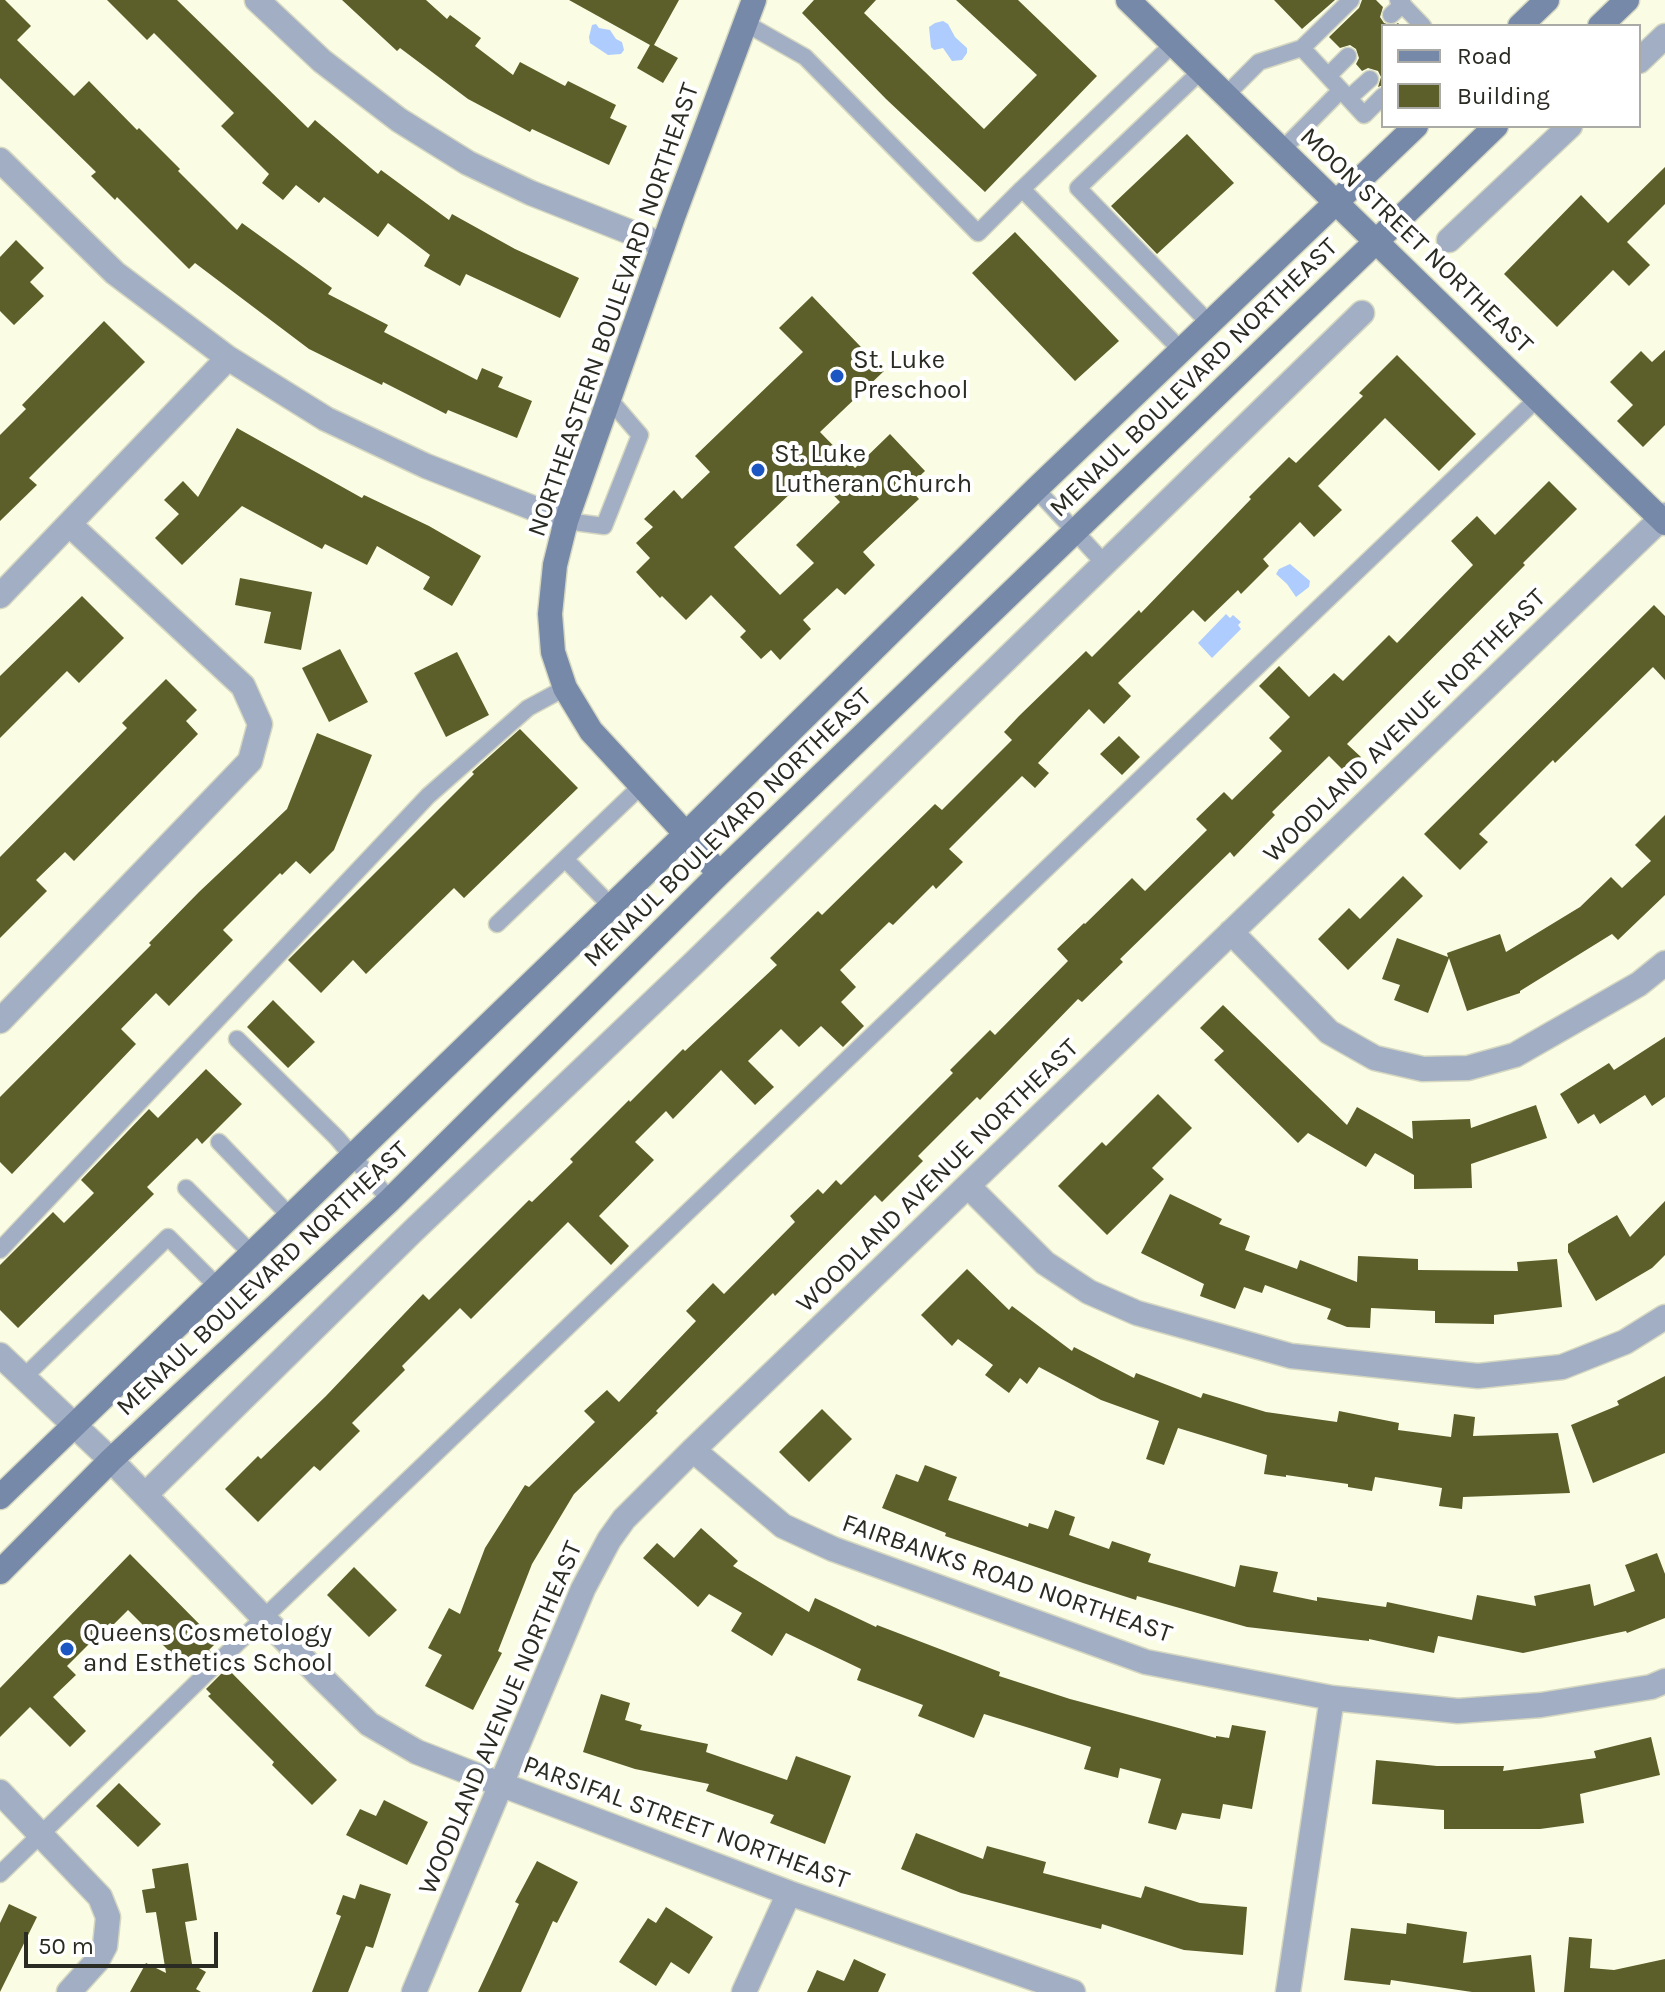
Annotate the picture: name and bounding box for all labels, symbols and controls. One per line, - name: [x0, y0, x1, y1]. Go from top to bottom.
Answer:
- legend: [1381, 24, 1641, 128]
- text: Road: [1457, 42, 1512, 70]
- street label: NORTHEASTERN BOULEVARD NORTHEAST: [522, 79, 706, 541]
- text: Building: [1457, 82, 1550, 110]
- street label: MOON STREET NORTHEAST: [1293, 121, 1539, 361]
- street label: MENAUL BOULEVARD NORTHEAST: [1043, 232, 1345, 524]
- place label: St. Luke Preschool: [853, 345, 969, 406]
- marker: St. Luke Preschool: [828, 367, 846, 385]
- place label: St. Luke Lutheran Church: [774, 439, 972, 500]
- marker: St. Luke Lutheran Church: [749, 461, 767, 479]
- street label: WOODLAND AVENUE NORTHEAST: [1257, 583, 1553, 869]
- street label: MENAUL BOULEVARD NORTHEAST: [577, 682, 879, 974]
- street label: WOODLAND AVENUE NORTHEAST: [790, 1033, 1086, 1319]
- street label: MENAUL BOULEVARD NORTHEAST: [110, 1135, 416, 1423]
- street label: FAIRBANKS ROAD NORTHEAST: [838, 1508, 1176, 1650]
- street label: WOODLAND AVENUE NORTHEAST: [412, 1537, 590, 1899]
- place label: Queens Cosmetology and Esthetics School: [83, 1618, 333, 1680]
- marker: Queens Cosmetology and Esthetics School: [58, 1640, 76, 1658]
- street label: PARSIFAL STREET NORTHEAST: [519, 1749, 853, 1897]
- scale bar: [28, 1916, 222, 1966]
- text: 50 m: [38, 1932, 94, 1960]

